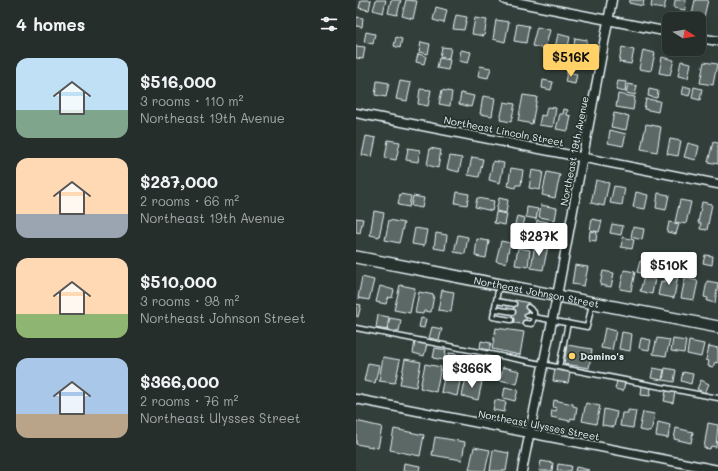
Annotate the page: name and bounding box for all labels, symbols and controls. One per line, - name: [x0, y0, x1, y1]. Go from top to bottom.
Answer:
- north arrow: [662, 12, 706, 56]
- map controls: [662, 12, 706, 56]
- text: 4 homes: [16, 13, 85, 35]
- icon: filters: [318, 13, 340, 35]
- pin: $516K: [543, 44, 599, 78]
- text: $516K: [552, 48, 590, 65]
- text: $516,000: [140, 70, 216, 92]
- icon: home: [48, 74, 96, 122]
- text: 3 rooms · 110 m²: [140, 92, 243, 109]
- street label: Northeast 19th Avenue: [556, 95, 592, 207]
- text: Northeast 19th Avenue: [140, 109, 285, 126]
- street label: Northeast Lincoln Street: [443, 112, 565, 150]
- text: $287,000: [140, 170, 218, 192]
- icon: home: [48, 174, 96, 222]
- text: 2 rooms · 66 m²: [140, 192, 239, 209]
- text: Northeast 19th Avenue: [140, 209, 285, 226]
- pin: $287K: [511, 223, 567, 257]
- text: $287K: [519, 227, 559, 244]
- pin: $510K: [641, 252, 697, 286]
- text: $510K: [650, 256, 688, 273]
- text: $510,000: [140, 270, 217, 292]
- street label: Northeast Johnson Street: [473, 273, 601, 311]
- icon: home: [48, 274, 96, 322]
- text: 3 rooms · 98 m²: [140, 292, 239, 309]
- text: Northeast Johnson Street: [140, 309, 305, 326]
- place label: Domino's: [580, 349, 624, 363]
- marker: Domino's: [567, 351, 577, 361]
- pin: $366K: [444, 355, 500, 389]
- text: $366K: [452, 359, 492, 376]
- text: $366,000: [140, 370, 219, 392]
- icon: home: [48, 374, 96, 422]
- text: 2 rooms · 76 m²: [140, 392, 239, 409]
- street label: Northeast Ulysses Street: [477, 406, 601, 444]
- text: Northeast Ulysses Street: [140, 409, 301, 426]

